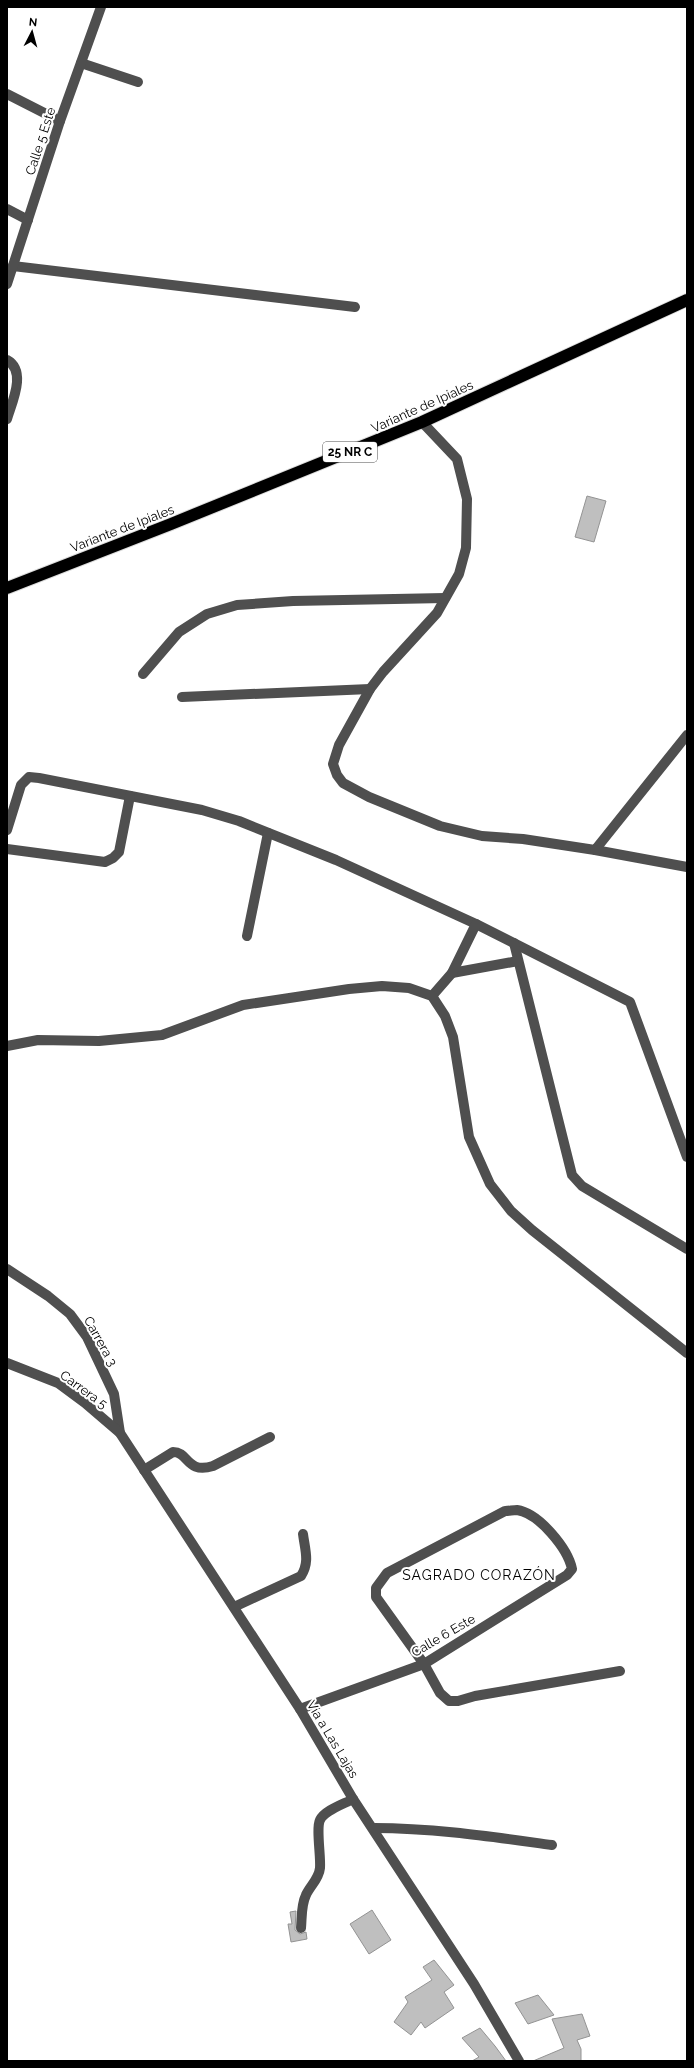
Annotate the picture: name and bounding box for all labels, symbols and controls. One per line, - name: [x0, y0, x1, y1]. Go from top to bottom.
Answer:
- north arrow: [12, 12, 52, 52]
- text: N: [28, 16, 38, 29]
- street label: Calle 5 Este: [22, 105, 59, 177]
- street label: Variante de Ipiales: [369, 377, 476, 436]
- road number: 25 NR C: [323, 442, 377, 462]
- street label: Variante de Ipiales: [68, 502, 176, 555]
- street label: Carrera 3: [81, 1314, 120, 1369]
- street label: Carrera 5: [57, 1367, 110, 1412]
- district label: SAGRADO CORAZÓN: [402, 1566, 556, 1583]
- street label: Calle 6 Este: [409, 1611, 478, 1660]
- street label: Vía a Las Lajas: [304, 1698, 362, 1781]

